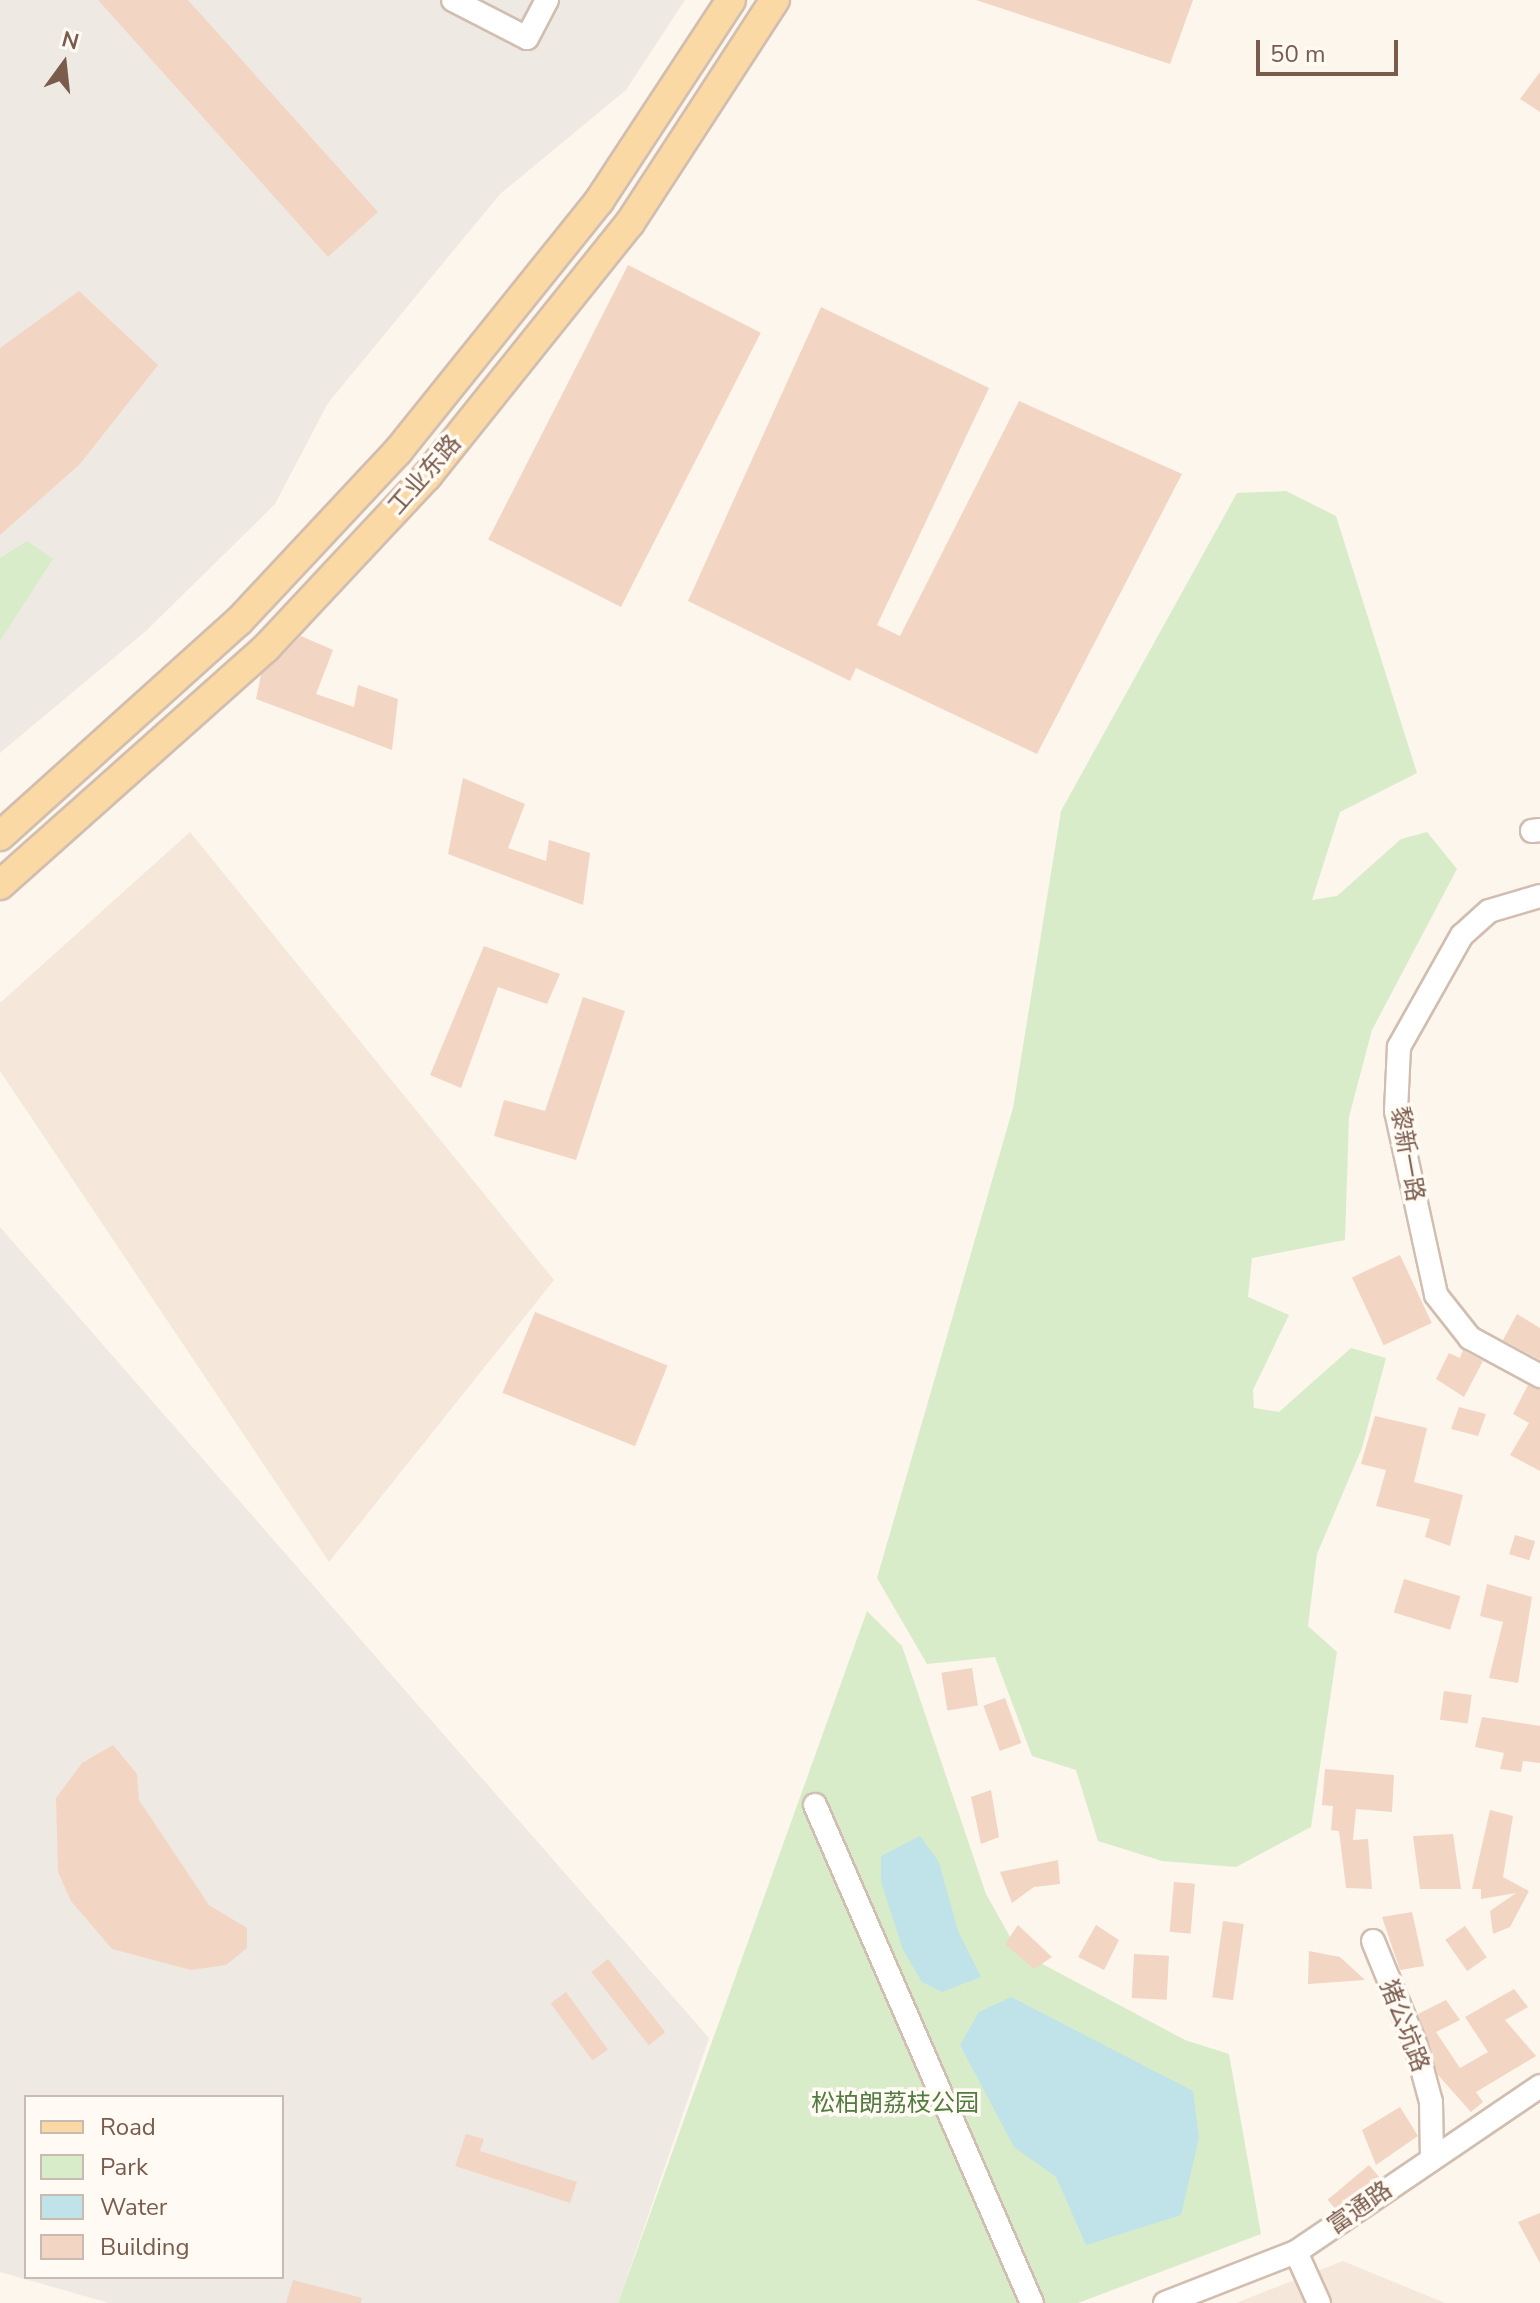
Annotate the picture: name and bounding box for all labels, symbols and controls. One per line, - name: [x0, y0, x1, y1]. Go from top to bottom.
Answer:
- north arrow: [24, 24, 104, 104]
- text: N: [58, 24, 82, 57]
- scale bar: [1260, 24, 1402, 74]
- text: 50 m: [1270, 38, 1326, 70]
- street label: 工业东路: [383, 429, 467, 521]
- street label: 黎新一路: [1384, 1104, 1430, 1204]
- street label: 猪公坑路: [1373, 1976, 1435, 2076]
- park label: 松柏朗荔枝公园: [811, 2090, 979, 2118]
- legend: [24, 2095, 284, 2279]
- text: Road: [100, 2111, 156, 2143]
- text: Park: [100, 2151, 148, 2183]
- street label: 富通路: [1322, 2176, 1398, 2240]
- text: Water: [100, 2191, 167, 2223]
- text: Building: [100, 2231, 190, 2263]

